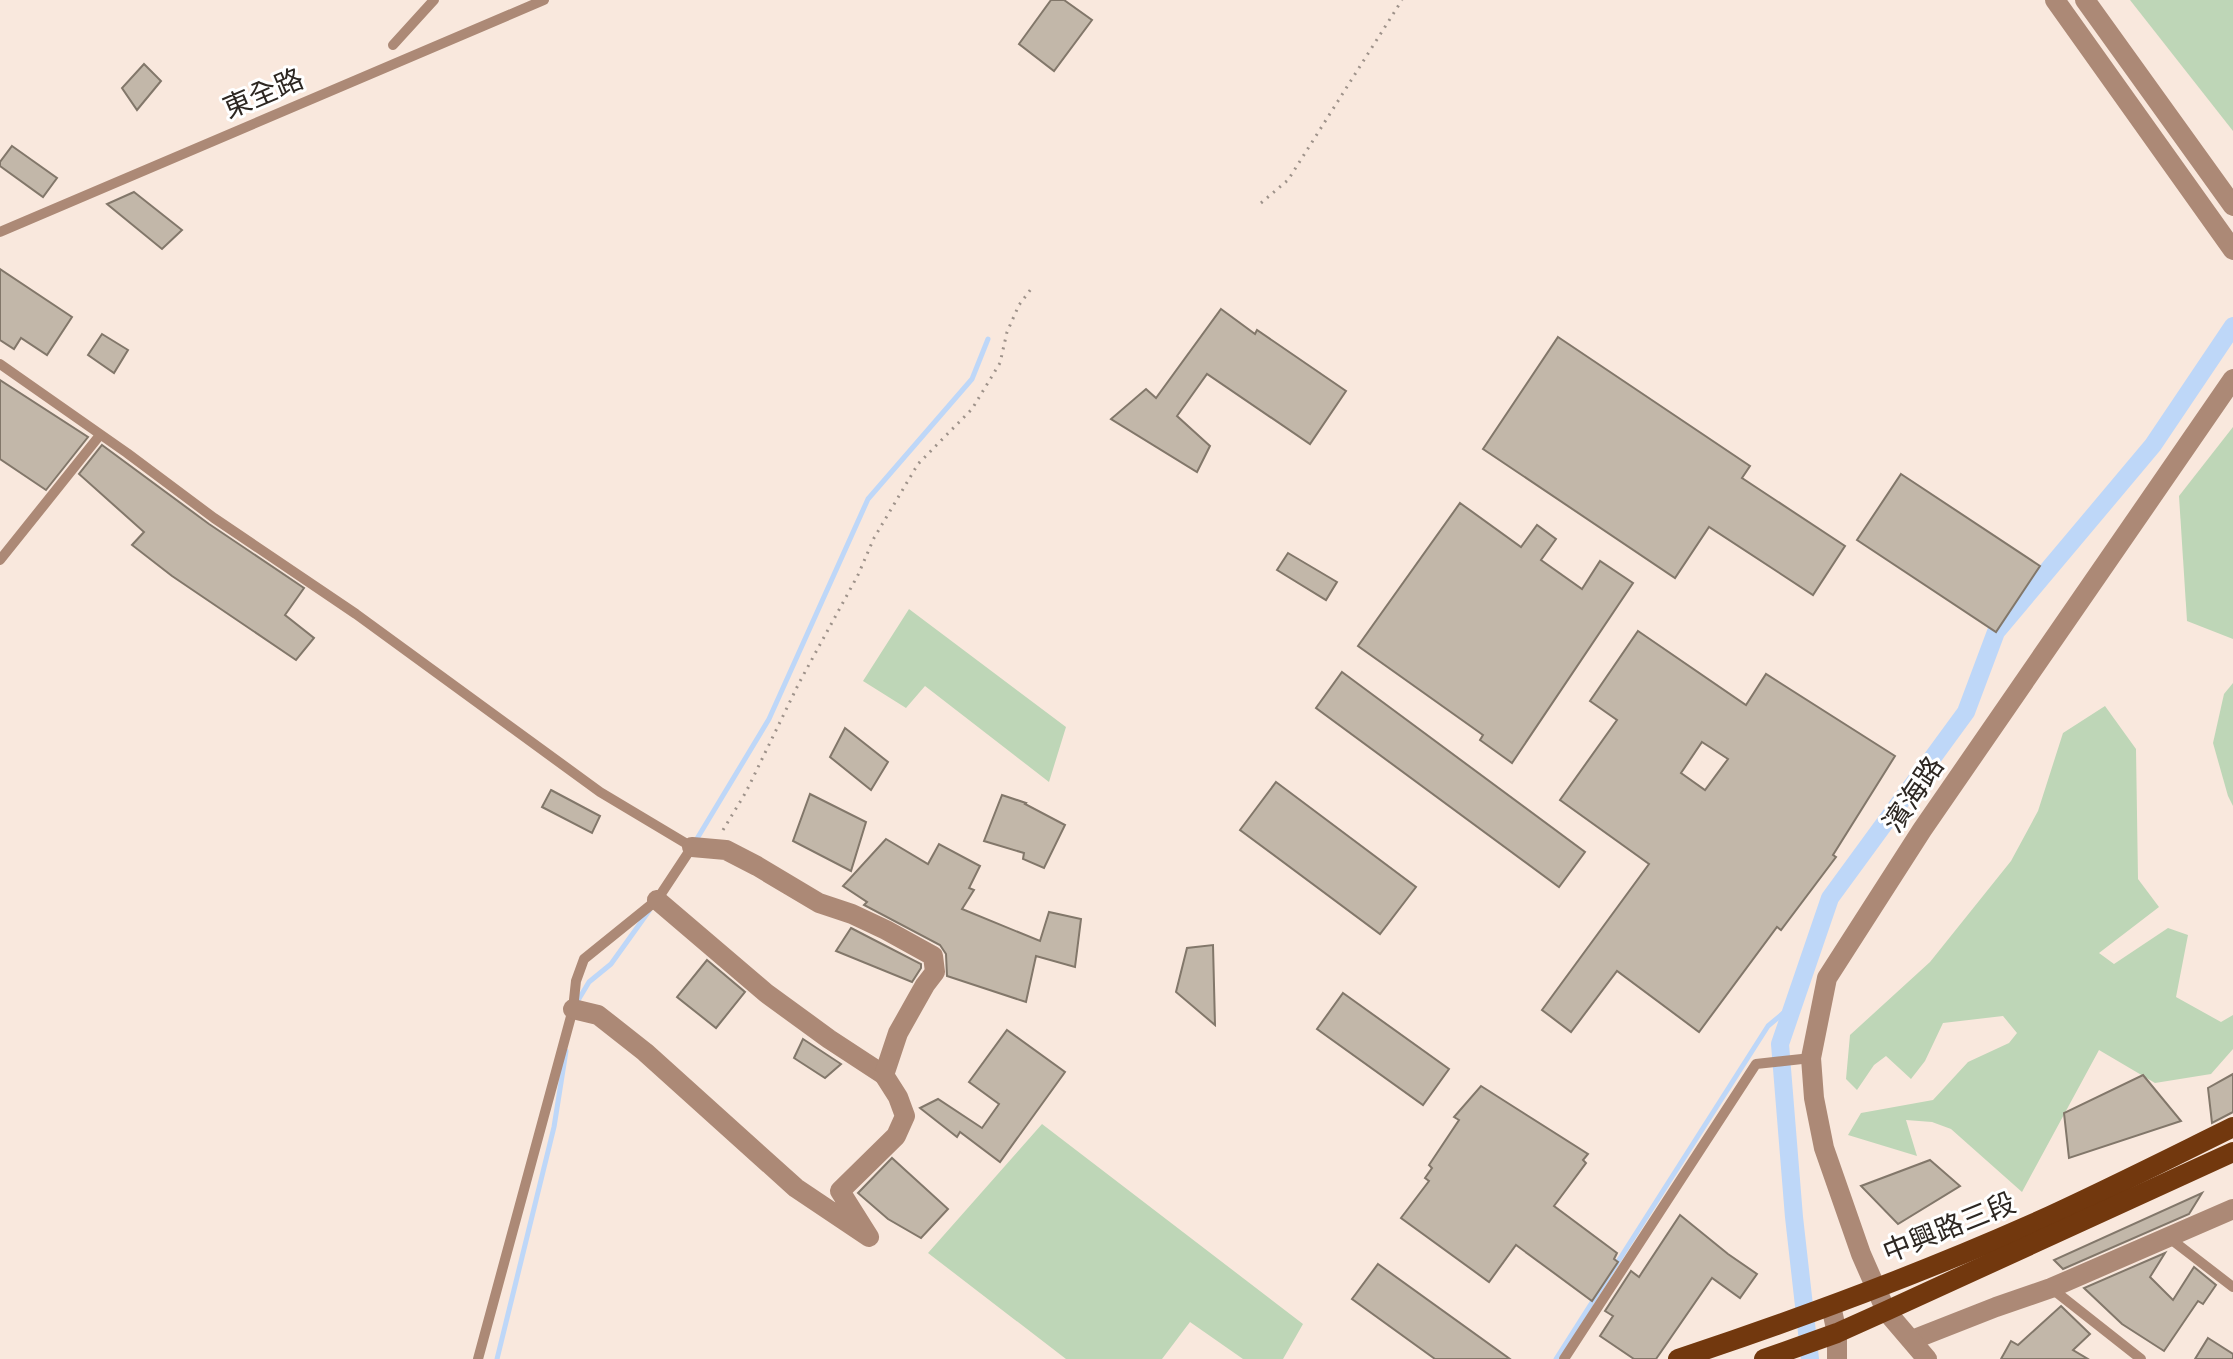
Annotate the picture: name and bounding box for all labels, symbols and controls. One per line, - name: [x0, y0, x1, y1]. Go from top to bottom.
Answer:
- street label: 東全路: [218, 61, 309, 126]
- street label: 濱海路: [1875, 750, 1951, 839]
- street label: 中興路三段: [1878, 1185, 2021, 1270]

